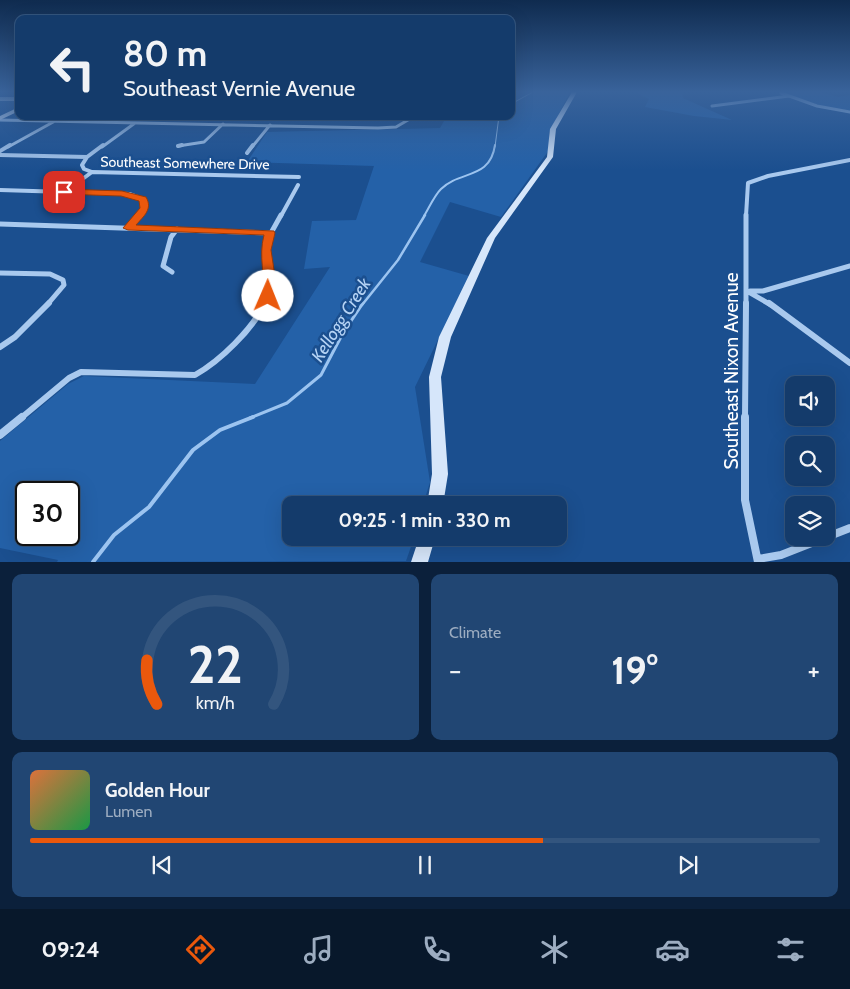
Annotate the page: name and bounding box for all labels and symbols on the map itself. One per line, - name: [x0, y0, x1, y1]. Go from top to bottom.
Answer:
- street label: Southeast Somewhere Drive: [100, 153, 270, 173]
- pin: [43, 171, 85, 213]
- position arrow: [241, 269, 293, 321]
- street label: Southeast Nixon Avenue: [720, 272, 743, 470]
- water label: Kellogg Creek: [306, 273, 376, 366]
- speed limit sign: 30: [15, 481, 80, 546]

